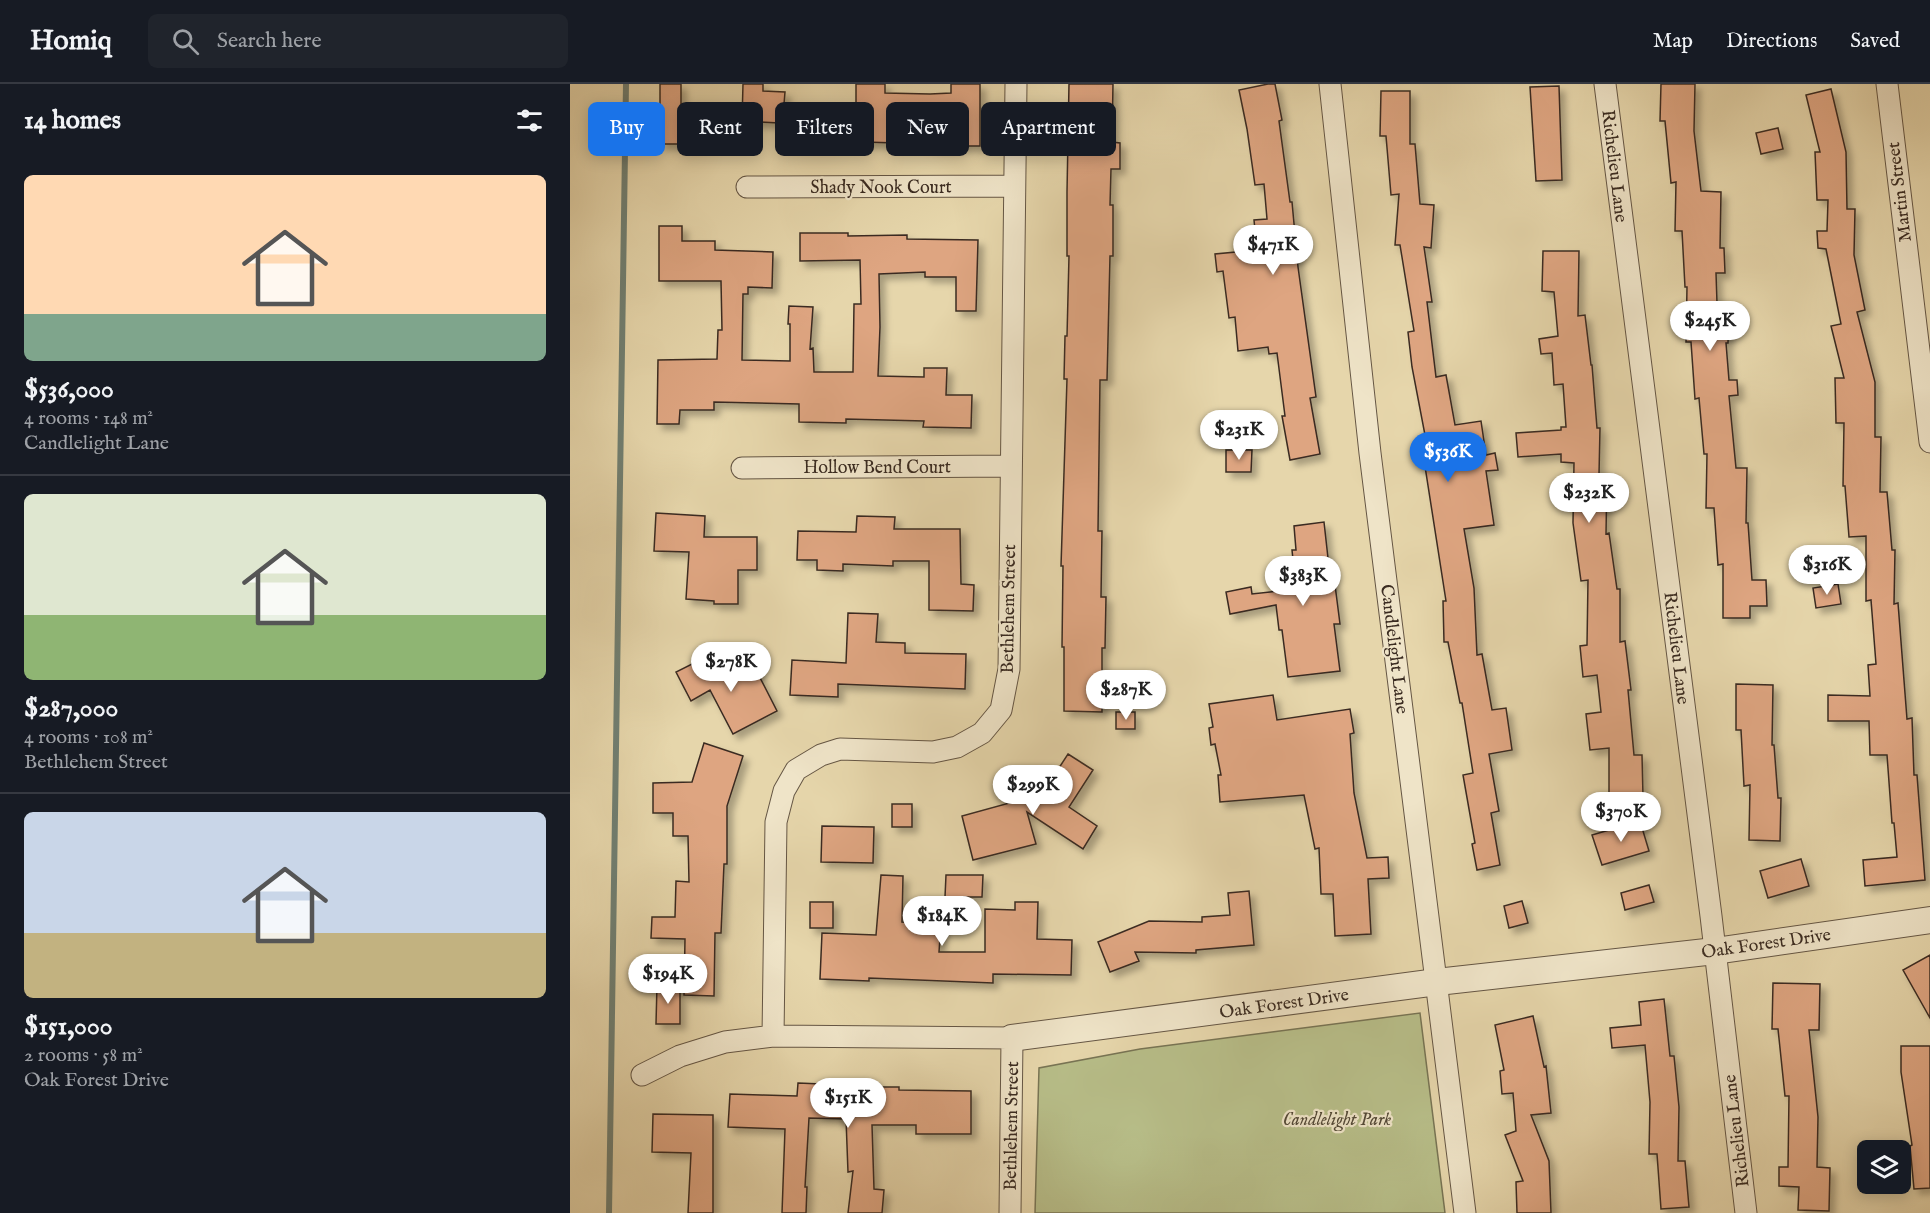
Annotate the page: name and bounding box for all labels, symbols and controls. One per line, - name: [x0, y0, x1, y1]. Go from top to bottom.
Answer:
- search box: [148, 14, 568, 68]
- text: Homiq: [30, 24, 112, 59]
- icon: search: [169, 25, 202, 58]
- text: Search here: [217, 27, 322, 55]
- text: Map: [1653, 28, 1693, 55]
- text: Directions: [1726, 28, 1817, 55]
- text: Saved: [1850, 28, 1900, 55]
- chip: Buy: [588, 102, 665, 156]
- chip: Rent: [677, 102, 763, 156]
- chip: Filters: [775, 102, 874, 156]
- chip: New: [886, 102, 969, 156]
- chip: Apartment: [981, 102, 1116, 156]
- text: 14 homes: [24, 104, 121, 137]
- icon: filters: [513, 104, 546, 137]
- street label: Richelieu Lane: [1595, 108, 1632, 224]
- street label: Martin Street: [1883, 141, 1918, 243]
- street label: Shady Nook Court: [810, 177, 952, 200]
- icon: home: [231, 214, 339, 322]
- pin: $471K: [1231, 225, 1315, 276]
- text: $471K: [1247, 232, 1299, 257]
- pin: $245K: [1668, 301, 1752, 352]
- text: $245K: [1684, 308, 1736, 333]
- text: $536,000: [24, 373, 114, 406]
- text: 4 rooms · 148 m²: [24, 406, 153, 431]
- pin: $231K: [1197, 410, 1281, 461]
- text: $231K: [1214, 417, 1264, 442]
- text: Candlelight Lane: [24, 431, 169, 456]
- pin: $536K: [1406, 432, 1490, 483]
- text: $536K: [1424, 439, 1472, 464]
- street label: Hollow Bend Court: [803, 457, 951, 480]
- pin: $232K: [1547, 473, 1631, 524]
- text: $232K: [1563, 480, 1615, 505]
- icon: home: [231, 533, 339, 641]
- street label: Bethlehem Street: [997, 544, 1022, 674]
- pin: $316K: [1785, 545, 1869, 596]
- text: $316K: [1803, 552, 1851, 577]
- pin: $383K: [1261, 556, 1345, 607]
- text: $383K: [1279, 563, 1327, 588]
- street label: Candlelight Lane: [1374, 583, 1413, 715]
- street label: Richelieu Lane: [1657, 590, 1694, 706]
- pin: $278K: [689, 642, 773, 693]
- text: $278K: [705, 649, 757, 674]
- pin: $287K: [1084, 670, 1168, 721]
- text: $287K: [1100, 677, 1152, 702]
- text: $287,000: [24, 692, 118, 725]
- text: 4 rooms · 108 m²: [24, 725, 153, 750]
- text: Bethlehem Street: [24, 750, 168, 775]
- pin: $299K: [991, 765, 1075, 816]
- text: $299K: [1007, 772, 1059, 797]
- pin: $370K: [1579, 792, 1663, 843]
- text: $370K: [1595, 799, 1647, 824]
- icon: home: [231, 851, 339, 959]
- pin: $184K: [900, 896, 984, 947]
- text: $184K: [917, 903, 967, 928]
- street label: Oak Forest Drive: [1700, 924, 1832, 965]
- pin: $194K: [626, 954, 710, 1005]
- text: $194K: [642, 961, 694, 986]
- street label: Oak Forest Drive: [1218, 984, 1350, 1025]
- text: $151,000: [24, 1010, 112, 1043]
- text: 2 rooms · 58 m²: [24, 1043, 143, 1068]
- street label: Bethlehem Street: [1000, 1061, 1025, 1191]
- text: Oak Forest Drive: [24, 1068, 169, 1093]
- street label: Richelieu Lane: [1719, 1073, 1756, 1189]
- pin: $151K: [806, 1078, 890, 1129]
- text: $151K: [824, 1085, 872, 1110]
- park label: Candlelight Park: [1283, 1109, 1391, 1132]
- map controls: [1857, 1140, 1911, 1194]
- button: layers: [1857, 1140, 1911, 1194]

